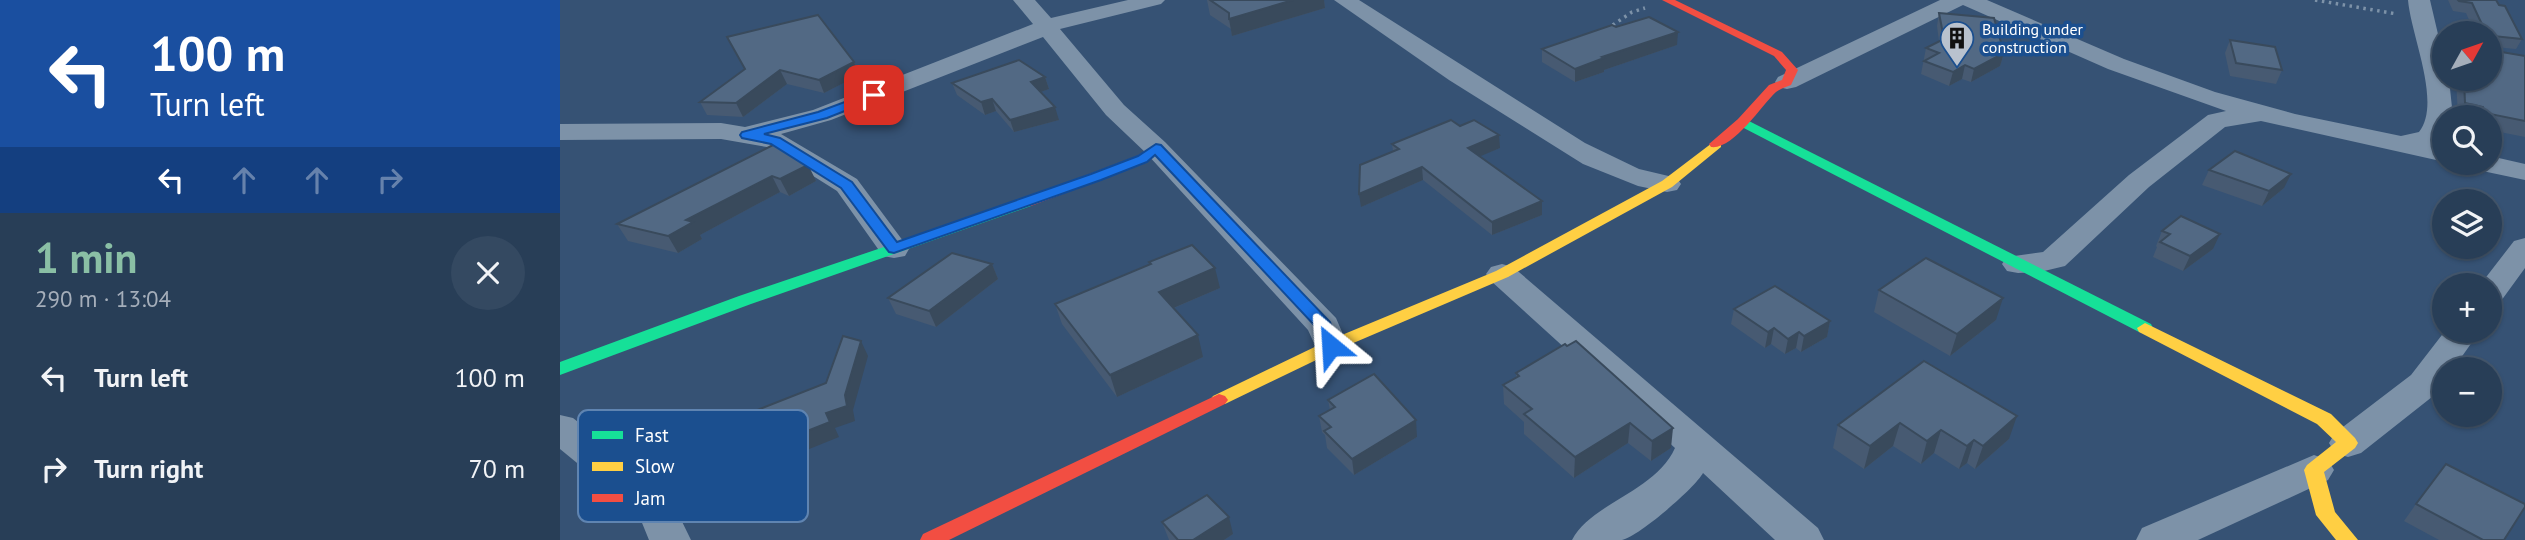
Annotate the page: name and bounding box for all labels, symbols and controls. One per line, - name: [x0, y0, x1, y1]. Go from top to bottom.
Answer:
- building icon: Building under construction: [1938, 19, 1976, 68]
- place label: Building under construction: [1982, 19, 2084, 57]
- text: 100 m: [150, 21, 285, 85]
- north arrow: [2432, 21, 2502, 91]
- map controls: [2432, 21, 2502, 427]
- icon: left: [35, 28, 126, 119]
- pin: [844, 65, 904, 125]
- icon: arrive: [855, 76, 893, 114]
- text: Turn left: [150, 83, 265, 125]
- button: search: [2432, 105, 2502, 175]
- icon: left: [152, 161, 190, 199]
- icon: ahead: [225, 161, 263, 199]
- icon: ahead: [298, 161, 336, 199]
- icon: right: [371, 161, 409, 199]
- button: layers: [2432, 189, 2502, 259]
- text: 1 min: [35, 230, 137, 285]
- button: close: [451, 236, 525, 310]
- button: +: [2432, 273, 2502, 343]
- text: 290 m · 13:04: [35, 284, 171, 313]
- position arrow: [1294, 309, 1368, 383]
- button: −: [2432, 357, 2502, 427]
- icon: left: [35, 359, 73, 397]
- text: Turn left: [94, 361, 188, 394]
- text: 100 m: [454, 361, 525, 394]
- legend: [578, 410, 808, 522]
- text: Fast: [635, 423, 669, 447]
- icon: right: [35, 450, 73, 488]
- text: Turn right: [94, 452, 203, 485]
- text: 70 m: [469, 452, 525, 485]
- text: Slow: [635, 454, 675, 478]
- text: Jam: [634, 486, 665, 510]

